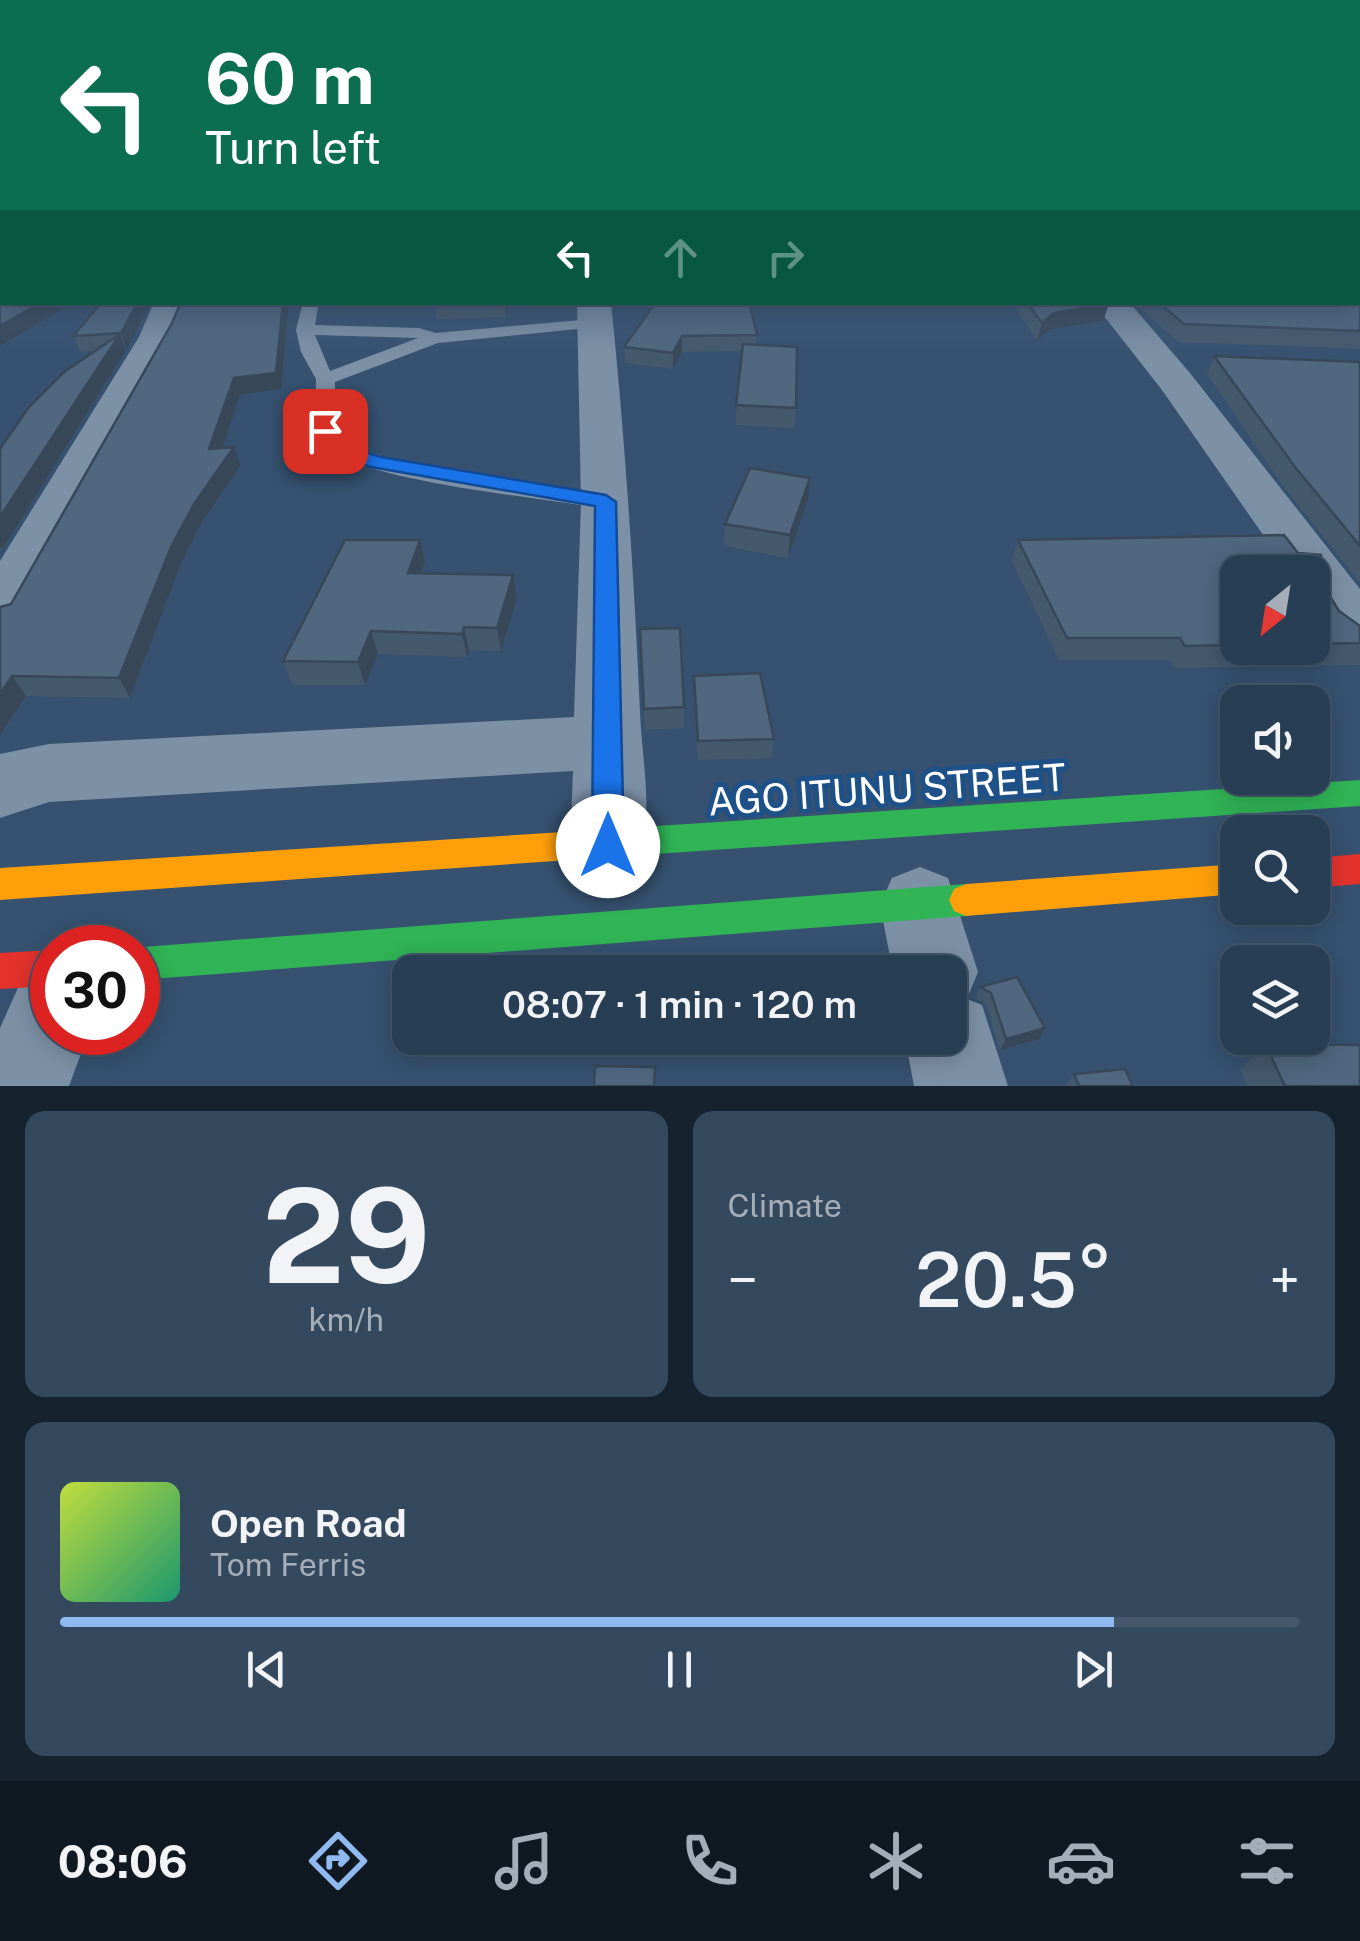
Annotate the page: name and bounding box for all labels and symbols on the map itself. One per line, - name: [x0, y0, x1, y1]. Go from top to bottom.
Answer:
- pin: [283, 389, 368, 474]
- north arrow: [1220, 555, 1330, 665]
- street label: AGO ITUNU STREET: [707, 755, 1067, 824]
- position arrow: [556, 794, 660, 898]
- speed limit sign: 30: [30, 925, 160, 1055]

